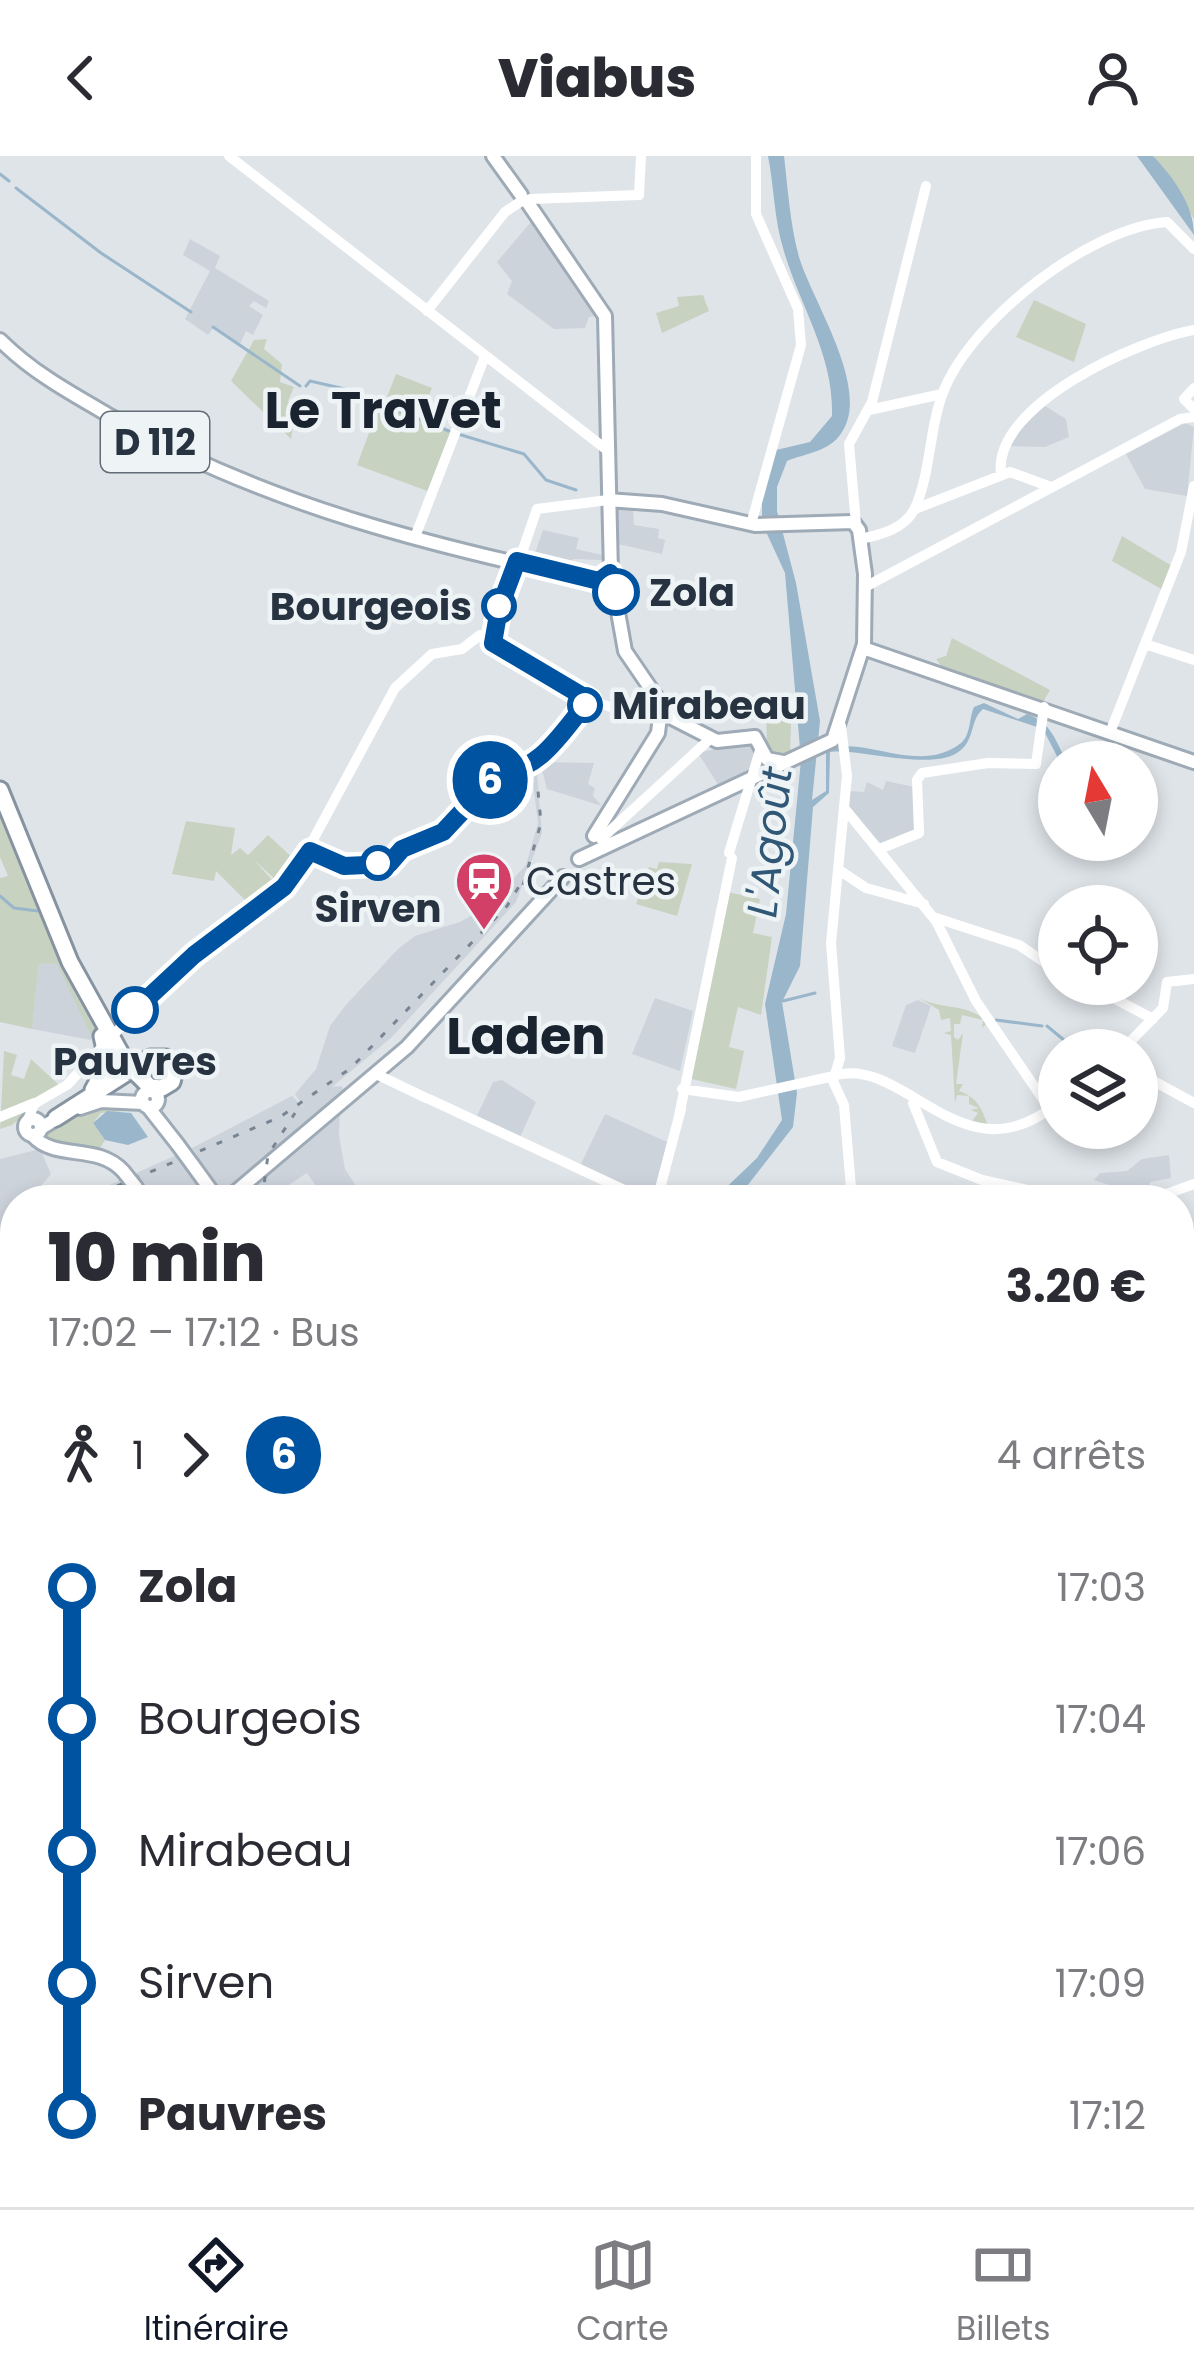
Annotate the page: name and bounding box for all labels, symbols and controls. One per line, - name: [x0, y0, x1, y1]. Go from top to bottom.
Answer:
- text: Viabus: [498, 40, 696, 116]
- icon: back: [48, 45, 114, 111]
- icon: person: [1080, 45, 1146, 111]
- district label: Le Travet: [264, 374, 502, 446]
- road number: D 112: [101, 412, 209, 472]
- place label: Zola: [649, 565, 735, 620]
- marker: Zola: [594, 570, 638, 614]
- place label: Bourgeois: [270, 579, 472, 634]
- marker: Bourgeois: [483, 590, 515, 622]
- place label: Mirabeau: [612, 678, 806, 733]
- marker: Mirabeau: [569, 689, 601, 721]
- line badge: 6: [451, 741, 529, 819]
- north arrow: [1038, 741, 1158, 861]
- map controls: [1038, 741, 1158, 1149]
- text: 6: [477, 750, 503, 809]
- water label: L'Agoût: [732, 763, 807, 920]
- marker: Sirven: [362, 847, 394, 879]
- station icon: Castres: [453, 850, 515, 932]
- place label: Castres: [526, 854, 676, 909]
- place label: Sirven: [315, 881, 441, 936]
- button: locate: [1038, 885, 1158, 1005]
- marker: Pauvres: [113, 988, 157, 1032]
- district label: Laden: [446, 1000, 606, 1072]
- button: layers: [1038, 1029, 1158, 1149]
- place label: Pauvres: [53, 1034, 217, 1089]
- text: 10 min: [48, 1212, 266, 1304]
- text: 3.20 €: [1006, 1255, 1146, 1318]
- text: 17:02 – 17:12 · Bus: [48, 1305, 360, 1360]
- icon: walk: [48, 1422, 114, 1488]
- icon: forward: [162, 1422, 228, 1488]
- text: 6: [270, 1425, 297, 1484]
- text: 1: [132, 1428, 144, 1483]
- text: 4 arrêts: [997, 1428, 1146, 1483]
- text: Zola: [138, 1555, 237, 1618]
- text: 17:03: [1056, 1560, 1146, 1615]
- text: Bourgeois: [138, 1687, 362, 1750]
- text: 17:04: [1055, 1692, 1146, 1747]
- text: Mirabeau: [138, 1819, 353, 1882]
- text: 17:06: [1055, 1824, 1146, 1879]
- text: Sirven: [138, 1951, 274, 2014]
- text: 17:09: [1055, 1956, 1146, 2011]
- text: Pauvres: [138, 2083, 327, 2146]
- text: 17:12: [1069, 2088, 1146, 2143]
- tab: Itinéraire: [144, 2232, 289, 2354]
- tab: Carte: [576, 2232, 669, 2354]
- tab: Billets: [956, 2232, 1050, 2354]

